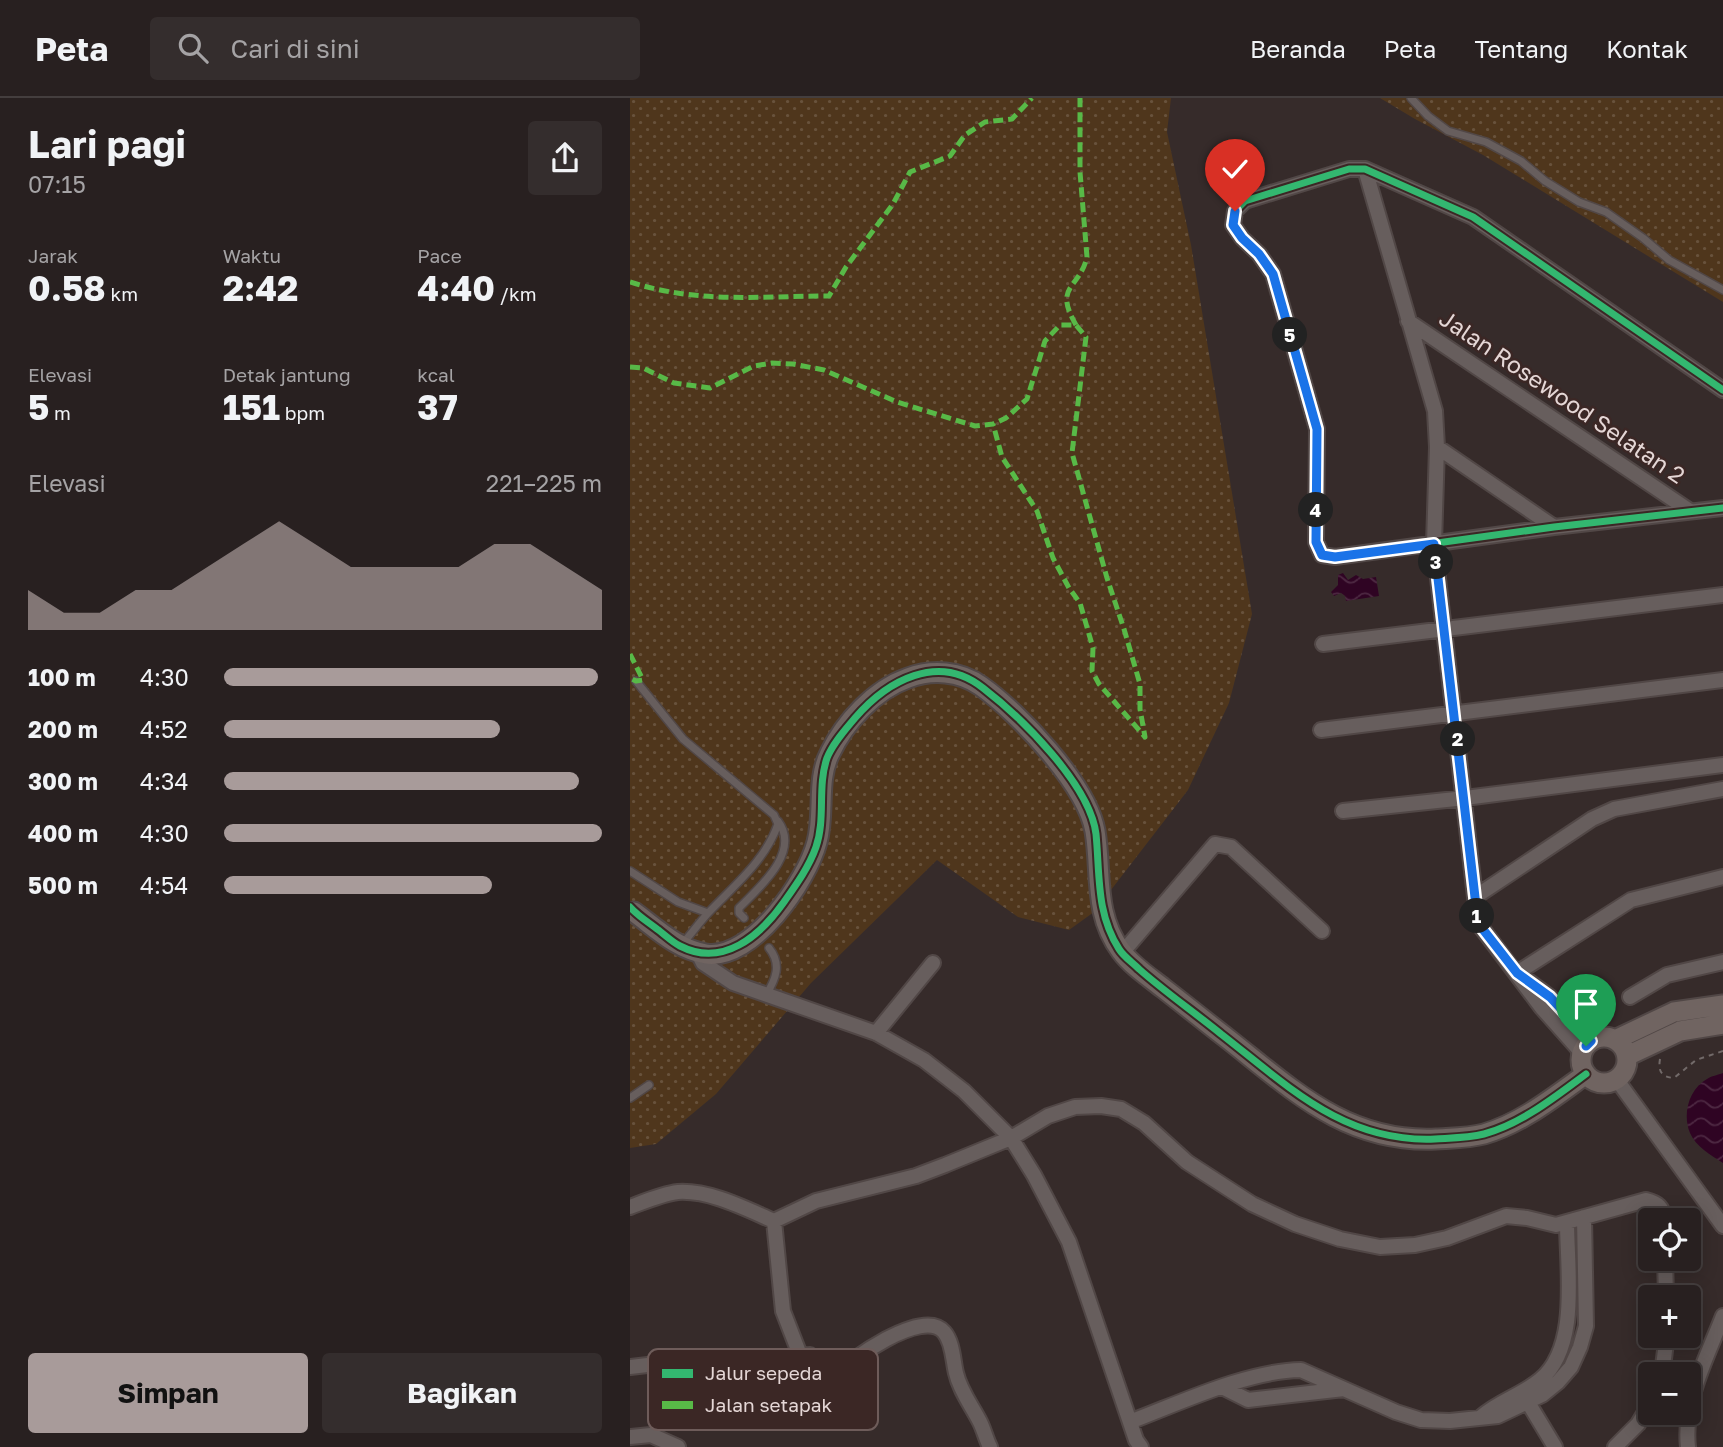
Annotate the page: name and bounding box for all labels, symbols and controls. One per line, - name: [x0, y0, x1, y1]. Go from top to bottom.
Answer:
- search box: [150, 17, 640, 80]
- text: Peta: [35, 29, 108, 68]
- icon: search: [174, 29, 212, 67]
- text: Cari di sini: [230, 33, 360, 64]
- text: Beranda: [1250, 34, 1346, 63]
- text: Peta: [1384, 34, 1436, 63]
- text: Tentang: [1474, 34, 1568, 63]
- text: Kontak: [1606, 34, 1688, 63]
- text: Lari pagi: [28, 121, 186, 166]
- button: share: [528, 121, 602, 195]
- pin: [1205, 139, 1265, 211]
- icon: check: [1216, 150, 1254, 188]
- text: 07:15: [28, 170, 86, 198]
- text: Jarak: [28, 244, 78, 267]
- text: Waktu: [223, 244, 281, 267]
- text: Pace: [417, 244, 462, 267]
- text: 0.58: [28, 267, 106, 309]
- text: 2:42: [223, 267, 298, 309]
- text: 4:40: [417, 267, 495, 309]
- text: km: [106, 282, 138, 305]
- text: /km: [495, 282, 536, 305]
- street label: Jalan Rosewood Selatan 2: [1435, 303, 1691, 489]
- pin: 5: [1272, 317, 1308, 352]
- text: 5: [1284, 323, 1295, 346]
- text: Elevasi: [28, 363, 92, 386]
- text: Detak jantung: [223, 363, 351, 386]
- text: kcal: [417, 363, 455, 386]
- text: 5: [28, 386, 49, 428]
- text: 151: [223, 386, 280, 428]
- text: 37: [417, 386, 458, 428]
- text: m: [49, 401, 71, 424]
- text: bpm: [280, 401, 325, 424]
- text: Elevasi: [28, 469, 106, 497]
- text: 221–225 m: [486, 469, 602, 497]
- pin: 4: [1298, 492, 1334, 528]
- text: 4: [1310, 498, 1321, 521]
- pin: 3: [1418, 545, 1454, 580]
- text: 3: [1430, 550, 1441, 573]
- text: 100 m: [28, 663, 96, 691]
- text: 4:30: [140, 663, 189, 691]
- text: 200 m: [28, 715, 98, 743]
- text: 4:52: [140, 715, 188, 743]
- pin: 2: [1440, 722, 1476, 756]
- text: 2: [1452, 727, 1463, 750]
- text: 300 m: [28, 767, 98, 795]
- text: 4:34: [140, 767, 188, 795]
- text: 400 m: [28, 819, 98, 847]
- text: 4:30: [140, 819, 189, 847]
- text: 500 m: [28, 871, 98, 899]
- text: 4:54: [140, 871, 188, 899]
- pin: 1: [1460, 898, 1494, 934]
- text: 1: [1472, 904, 1481, 927]
- pin: [1556, 974, 1616, 1046]
- icon: arrive: [1567, 985, 1605, 1023]
- map controls: [1638, 1208, 1701, 1425]
- button: locate: [1638, 1208, 1701, 1271]
- button: +: [1638, 1285, 1701, 1348]
- legend: [648, 1349, 878, 1430]
- button: Simpan: [28, 1353, 308, 1433]
- button: Bagikan: [322, 1353, 602, 1433]
- text: Jalur sepeda: [705, 1361, 822, 1384]
- button: −: [1638, 1362, 1701, 1425]
- text: Jalan setapak: [705, 1393, 832, 1416]

